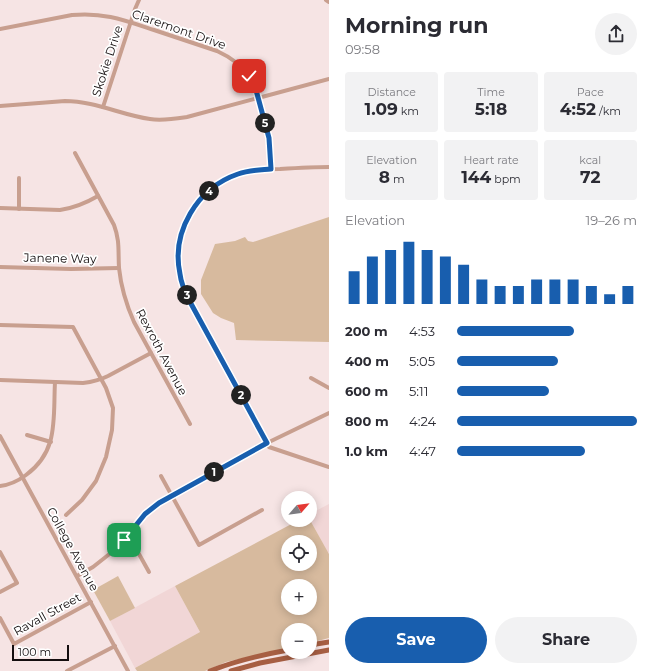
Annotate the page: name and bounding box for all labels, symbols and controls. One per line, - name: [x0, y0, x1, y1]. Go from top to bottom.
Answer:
- street label: Claremont Drive: [130, 6, 228, 52]
- text: Morning run: [345, 12, 488, 39]
- button: share: [595, 13, 637, 55]
- street label: Skokie Drive: [88, 23, 126, 99]
- text: 09:58: [345, 41, 380, 57]
- pin: [232, 59, 266, 93]
- icon: check: [238, 65, 260, 87]
- text: Distance: [368, 85, 416, 99]
- text: Time: [477, 85, 505, 99]
- text: Pace: [577, 85, 604, 99]
- text: 1.09: [365, 99, 398, 119]
- text: 5:18: [475, 99, 507, 119]
- text: 4:52: [560, 99, 596, 119]
- text: km: [398, 104, 419, 118]
- text: /km: [596, 104, 621, 118]
- pin: 5: [255, 113, 275, 133]
- text: 5: [262, 116, 268, 130]
- text: Elevation: [366, 153, 417, 167]
- text: Heart rate: [463, 153, 519, 167]
- text: kcal: [579, 153, 601, 167]
- text: 8: [379, 167, 390, 187]
- text: 144: [461, 167, 491, 187]
- text: 72: [580, 167, 601, 187]
- text: m: [390, 172, 405, 186]
- text: bpm: [491, 172, 521, 186]
- pin: 4: [199, 181, 219, 201]
- text: 4: [205, 184, 213, 198]
- text: Elevation: [345, 212, 405, 228]
- text: 19–26 m: [585, 212, 637, 228]
- street label: Janene Way: [22, 250, 97, 266]
- pin: 3: [177, 285, 197, 305]
- text: 3: [184, 288, 190, 302]
- street label: Rexroth Avenue: [133, 306, 191, 398]
- text: 200 m: [345, 323, 388, 339]
- text: 4:53: [409, 323, 435, 339]
- text: 400 m: [345, 353, 389, 369]
- text: 5:05: [409, 353, 435, 369]
- text: 600 m: [345, 383, 388, 399]
- text: 5:11: [409, 383, 429, 399]
- pin: 2: [231, 385, 251, 405]
- text: 2: [238, 388, 244, 402]
- text: 800 m: [345, 413, 389, 429]
- text: 4:24: [409, 413, 436, 429]
- text: 1.0 km: [345, 443, 388, 459]
- text: 4:47: [409, 443, 436, 459]
- pin: 1: [204, 462, 224, 482]
- text: 1: [212, 465, 216, 479]
- north arrow: [281, 491, 317, 527]
- map controls: [281, 491, 317, 659]
- street label: College Avenue: [44, 505, 102, 593]
- pin: [107, 523, 141, 557]
- icon: arrive: [113, 529, 135, 551]
- button: locate: [281, 535, 317, 571]
- button: +: [281, 579, 317, 615]
- street label: Ravall Street: [11, 589, 83, 639]
- button: Save: [345, 617, 487, 663]
- button: Share: [495, 617, 637, 663]
- button: −: [281, 623, 317, 659]
- scale bar: [12, 643, 69, 662]
- text: 100 m: [18, 645, 51, 659]

